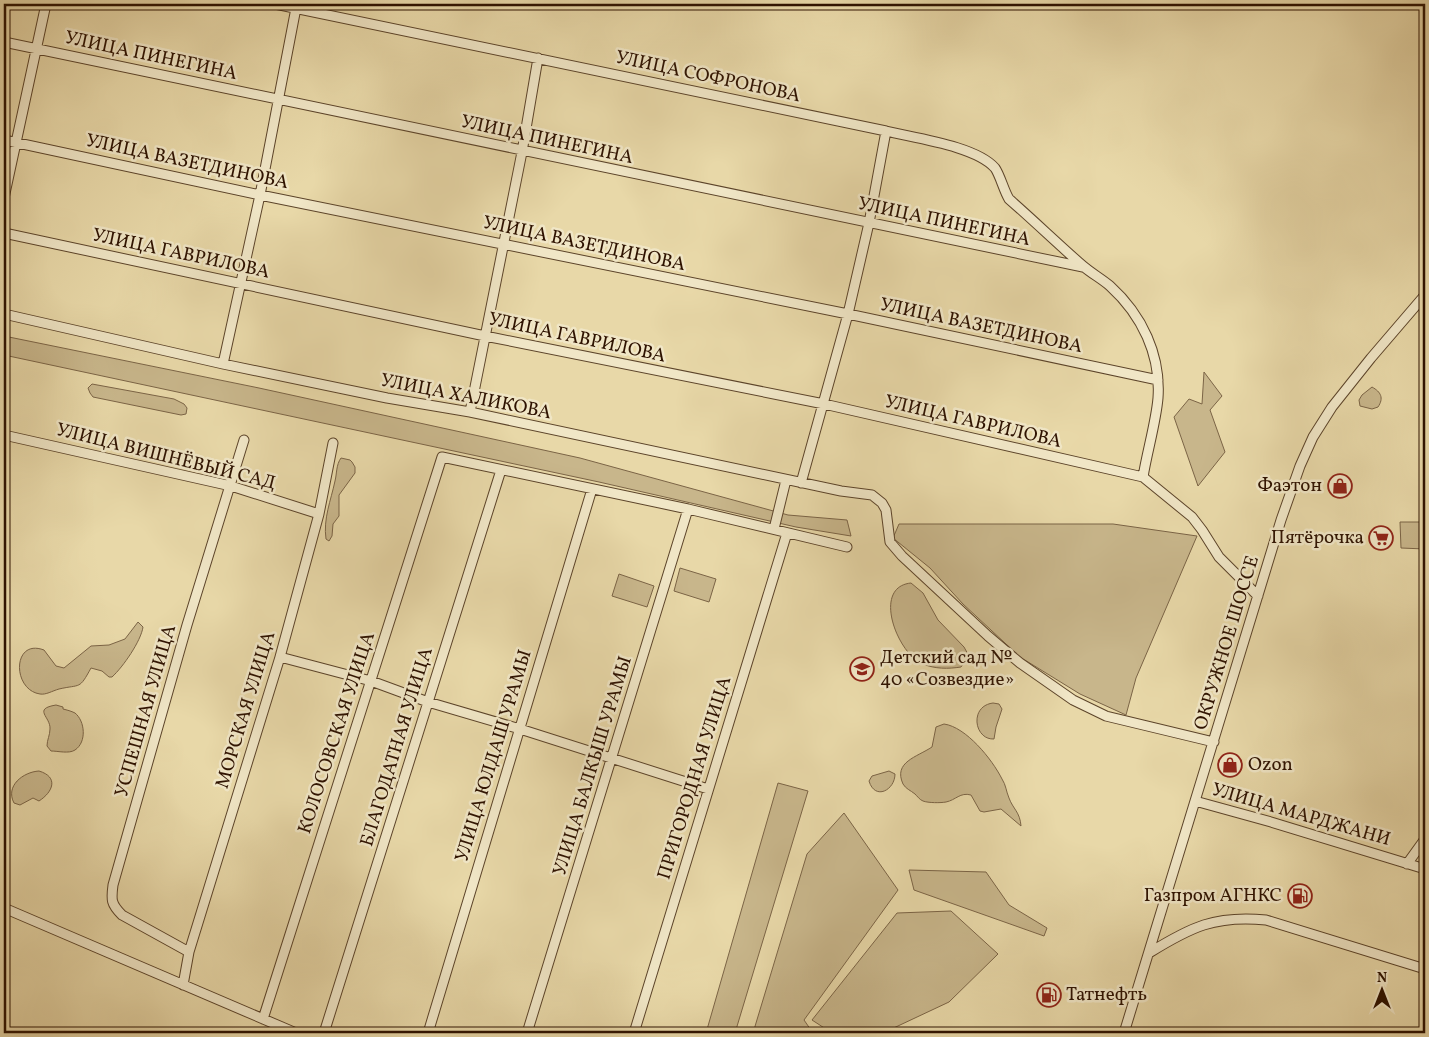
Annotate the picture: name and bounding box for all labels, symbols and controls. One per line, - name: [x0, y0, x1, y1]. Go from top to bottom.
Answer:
- street label: УЛИЦА ПИНЕГИНА: [62, 25, 240, 87]
- street label: УЛИЦА СОФРОНОВА: [613, 45, 803, 109]
- street label: УЛИЦА ПИНЕГИНА: [458, 109, 636, 171]
- street label: УЛИЦА ВАЗЕТДИНОВА: [83, 128, 291, 196]
- street label: УЛИЦА ПИНЕГИНА: [855, 191, 1033, 253]
- street label: УЛИЦА ВАЗЕТДИНОВА: [480, 210, 688, 278]
- street label: УЛИЦА ГАВРИЛОВА: [90, 222, 272, 286]
- street label: УЛИЦА ВАЗЕТДИНОВА: [877, 292, 1085, 360]
- street label: УЛИЦА ГАВРИЛОВА: [486, 306, 668, 370]
- street label: УЛИЦА ХАЛИКОВА: [378, 368, 554, 426]
- street label: УЛИЦА ГАВРИЛОВА: [882, 389, 1064, 455]
- street label: УЛИЦА ВИШНЁВЫЙ САД: [53, 417, 279, 497]
- place label: Фаэтон: [1257, 473, 1322, 499]
- shop icon: Фаэтон: [1327, 473, 1353, 499]
- place label: Пятёрочка: [1271, 525, 1364, 551]
- supermarket icon: Пятёрочка: [1368, 525, 1394, 551]
- street label: ОКРУЖНОЕ ШОССЕ: [1188, 553, 1266, 733]
- street label: УСПЕШНАЯ УЛИЦА: [109, 622, 183, 800]
- street label: МОРСКАЯ УЛИЦА: [210, 628, 282, 792]
- street label: КОЛОСОВСКАЯ УЛИЦА: [292, 629, 382, 837]
- street label: БЛАГОДАТНАЯ УЛИЦА: [354, 644, 440, 850]
- place label: Детский сад № 40 «Созвездие»: [880, 645, 1014, 693]
- street label: УЛИЦА ЮЛДАШ УРАМЫ: [449, 647, 539, 865]
- street label: УЛИЦА БАЛКЫШ УРАМЫ: [547, 653, 639, 879]
- school or university icon: Детский сад № 40 «Созвездие»: [849, 656, 875, 682]
- street label: ПРИГОРОДНАЯ УЛИЦА: [652, 673, 738, 883]
- shop icon: Ozon: [1217, 752, 1243, 778]
- place label: Ozon: [1248, 752, 1293, 778]
- street label: УЛИЦА МАРДЖАНИ: [1209, 777, 1393, 853]
- place label: Газпром АГНКС: [1144, 883, 1282, 909]
- fuel station icon: Газпром АГНКС: [1287, 883, 1313, 909]
- north arrow: [1356, 964, 1406, 1014]
- text: N: [1377, 969, 1387, 988]
- fuel station icon: Татнефть: [1036, 982, 1062, 1008]
- place label: Татнефть: [1066, 982, 1147, 1008]

